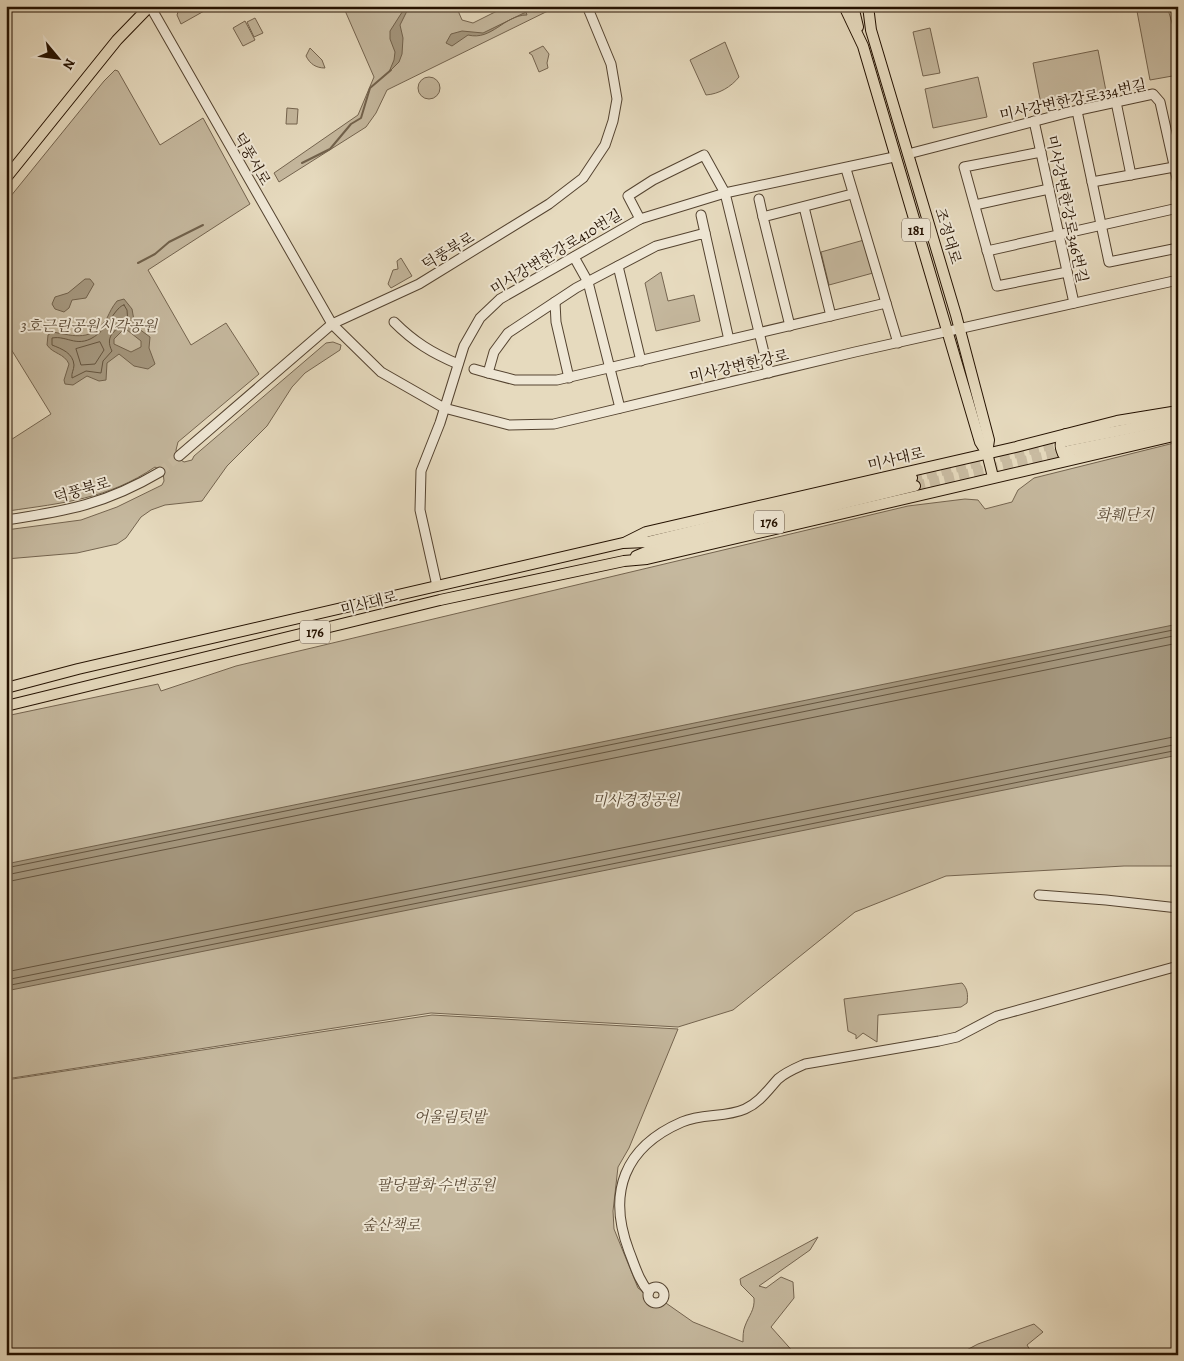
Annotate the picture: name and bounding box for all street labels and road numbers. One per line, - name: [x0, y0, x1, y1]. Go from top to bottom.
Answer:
- street label: 미사강변한강로334번길: [998, 75, 1148, 125]
- street label: 덕풍서로: [229, 129, 275, 190]
- street label: 미사강변한강로346번길: [1042, 133, 1092, 285]
- street label: 미사강변한강로410번길: [486, 205, 626, 299]
- street label: 조정대로: [930, 205, 966, 267]
- road number: 181: [902, 218, 930, 242]
- street label: 덕풍북로: [418, 227, 478, 274]
- street label: 미사강변한강로: [687, 345, 791, 387]
- street label: 미사대로: [866, 443, 927, 475]
- street label: 덕풍북로: [51, 472, 113, 508]
- road number: 176: [754, 511, 784, 534]
- street label: 미사대로: [338, 586, 400, 620]
- road number: 176: [300, 620, 330, 644]

